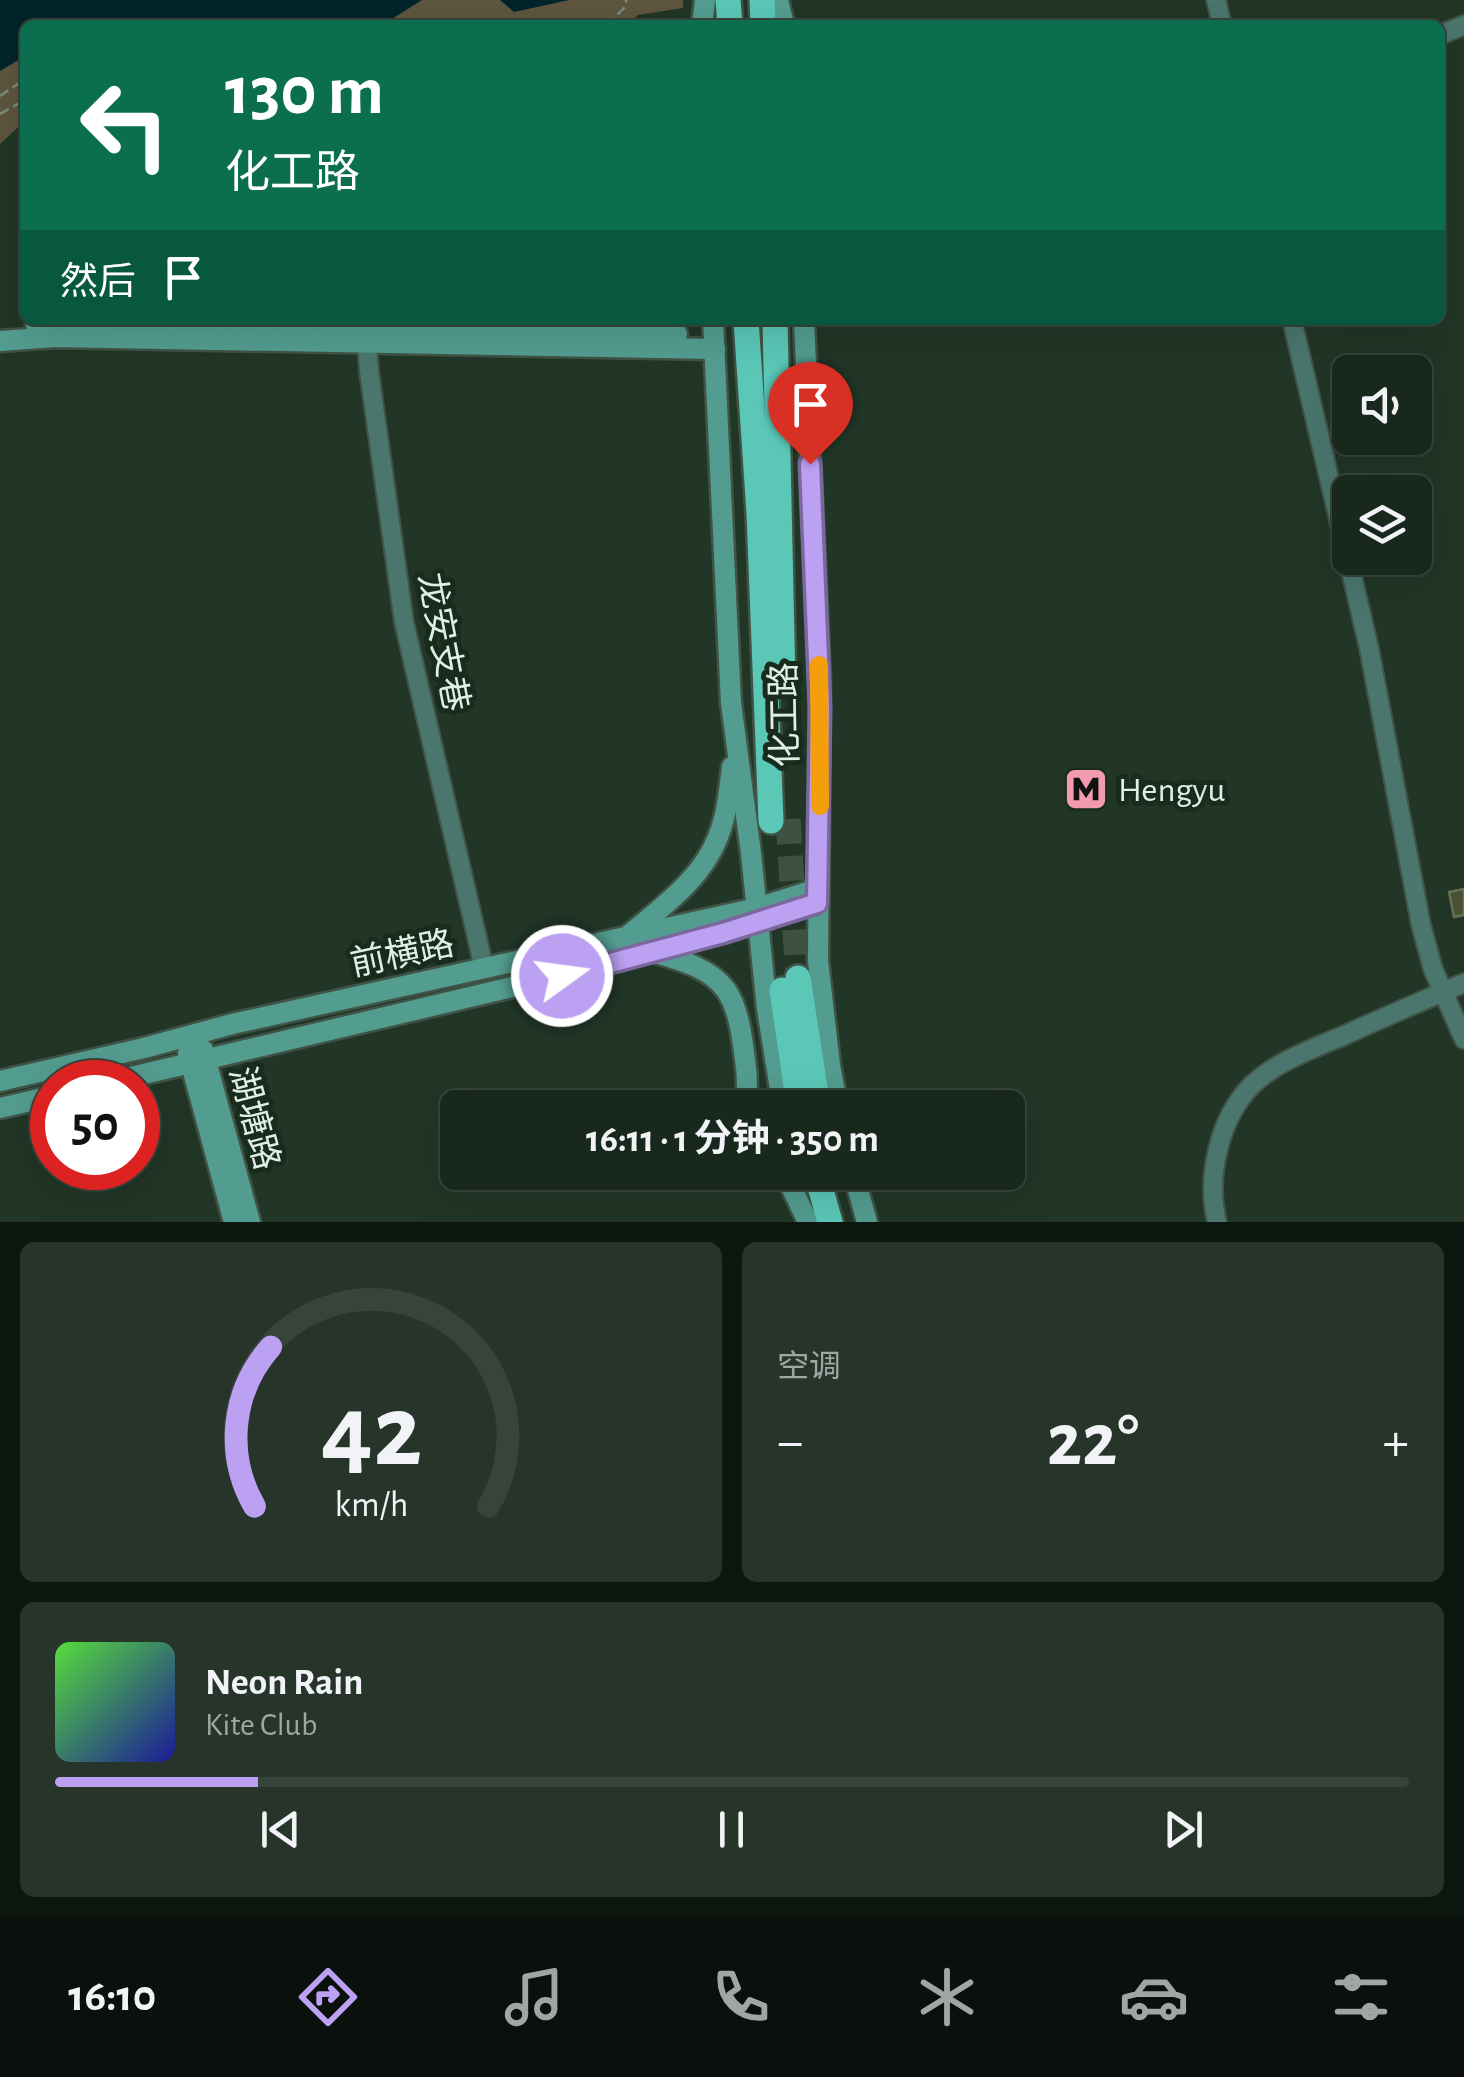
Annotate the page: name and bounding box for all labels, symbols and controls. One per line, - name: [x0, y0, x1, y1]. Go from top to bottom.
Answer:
- text: 130 m: [225, 57, 384, 127]
- icon: left: [60, 60, 190, 190]
- text: 化工路: [225, 151, 360, 196]
- icon: arrive: [156, 250, 211, 305]
- text: 然后: [60, 264, 136, 302]
- map controls: [1332, 355, 1432, 575]
- button: sound: [1332, 355, 1432, 455]
- pin: [768, 362, 853, 465]
- icon: arrive: [783, 377, 838, 432]
- button: layers: [1332, 475, 1432, 575]
- street label: 龙安支巷: [412, 570, 475, 714]
- street label: 化工路: [765, 662, 804, 768]
- metro station icon: Hengyu: [1063, 766, 1109, 812]
- place label: Hengyu: [1118, 773, 1225, 808]
- street label: 前横路: [347, 924, 457, 983]
- position arrow: [510, 924, 614, 1028]
- speed limit sign: 50: [30, 1060, 160, 1190]
- street label: 湖塘路: [223, 1063, 286, 1174]
- text: 16:11 · 1 分钟 · 350 m: [586, 1121, 879, 1159]
- text: 空调: [777, 1351, 841, 1383]
- text: 42: [320, 1381, 422, 1485]
- text: 22°: [1047, 1404, 1139, 1479]
- text: −: [777, 1415, 803, 1470]
- text: +: [1383, 1415, 1409, 1470]
- text: km/h: [334, 1487, 408, 1523]
- text: Neon Rain: [205, 1664, 363, 1702]
- text: Kite Club: [205, 1709, 317, 1741]
- icon: previous: [253, 1802, 308, 1857]
- icon: pause: [704, 1802, 759, 1857]
- icon: next: [1156, 1802, 1211, 1857]
- icon: directions: [293, 1962, 363, 2032]
- icon: music: [499, 1962, 569, 2032]
- icon: phone: [706, 1962, 776, 2032]
- icon: climate: [912, 1962, 982, 2032]
- icon: car: [1119, 1962, 1189, 2032]
- icon: filters: [1326, 1962, 1396, 2032]
- text: 16:10: [68, 1974, 156, 2019]

